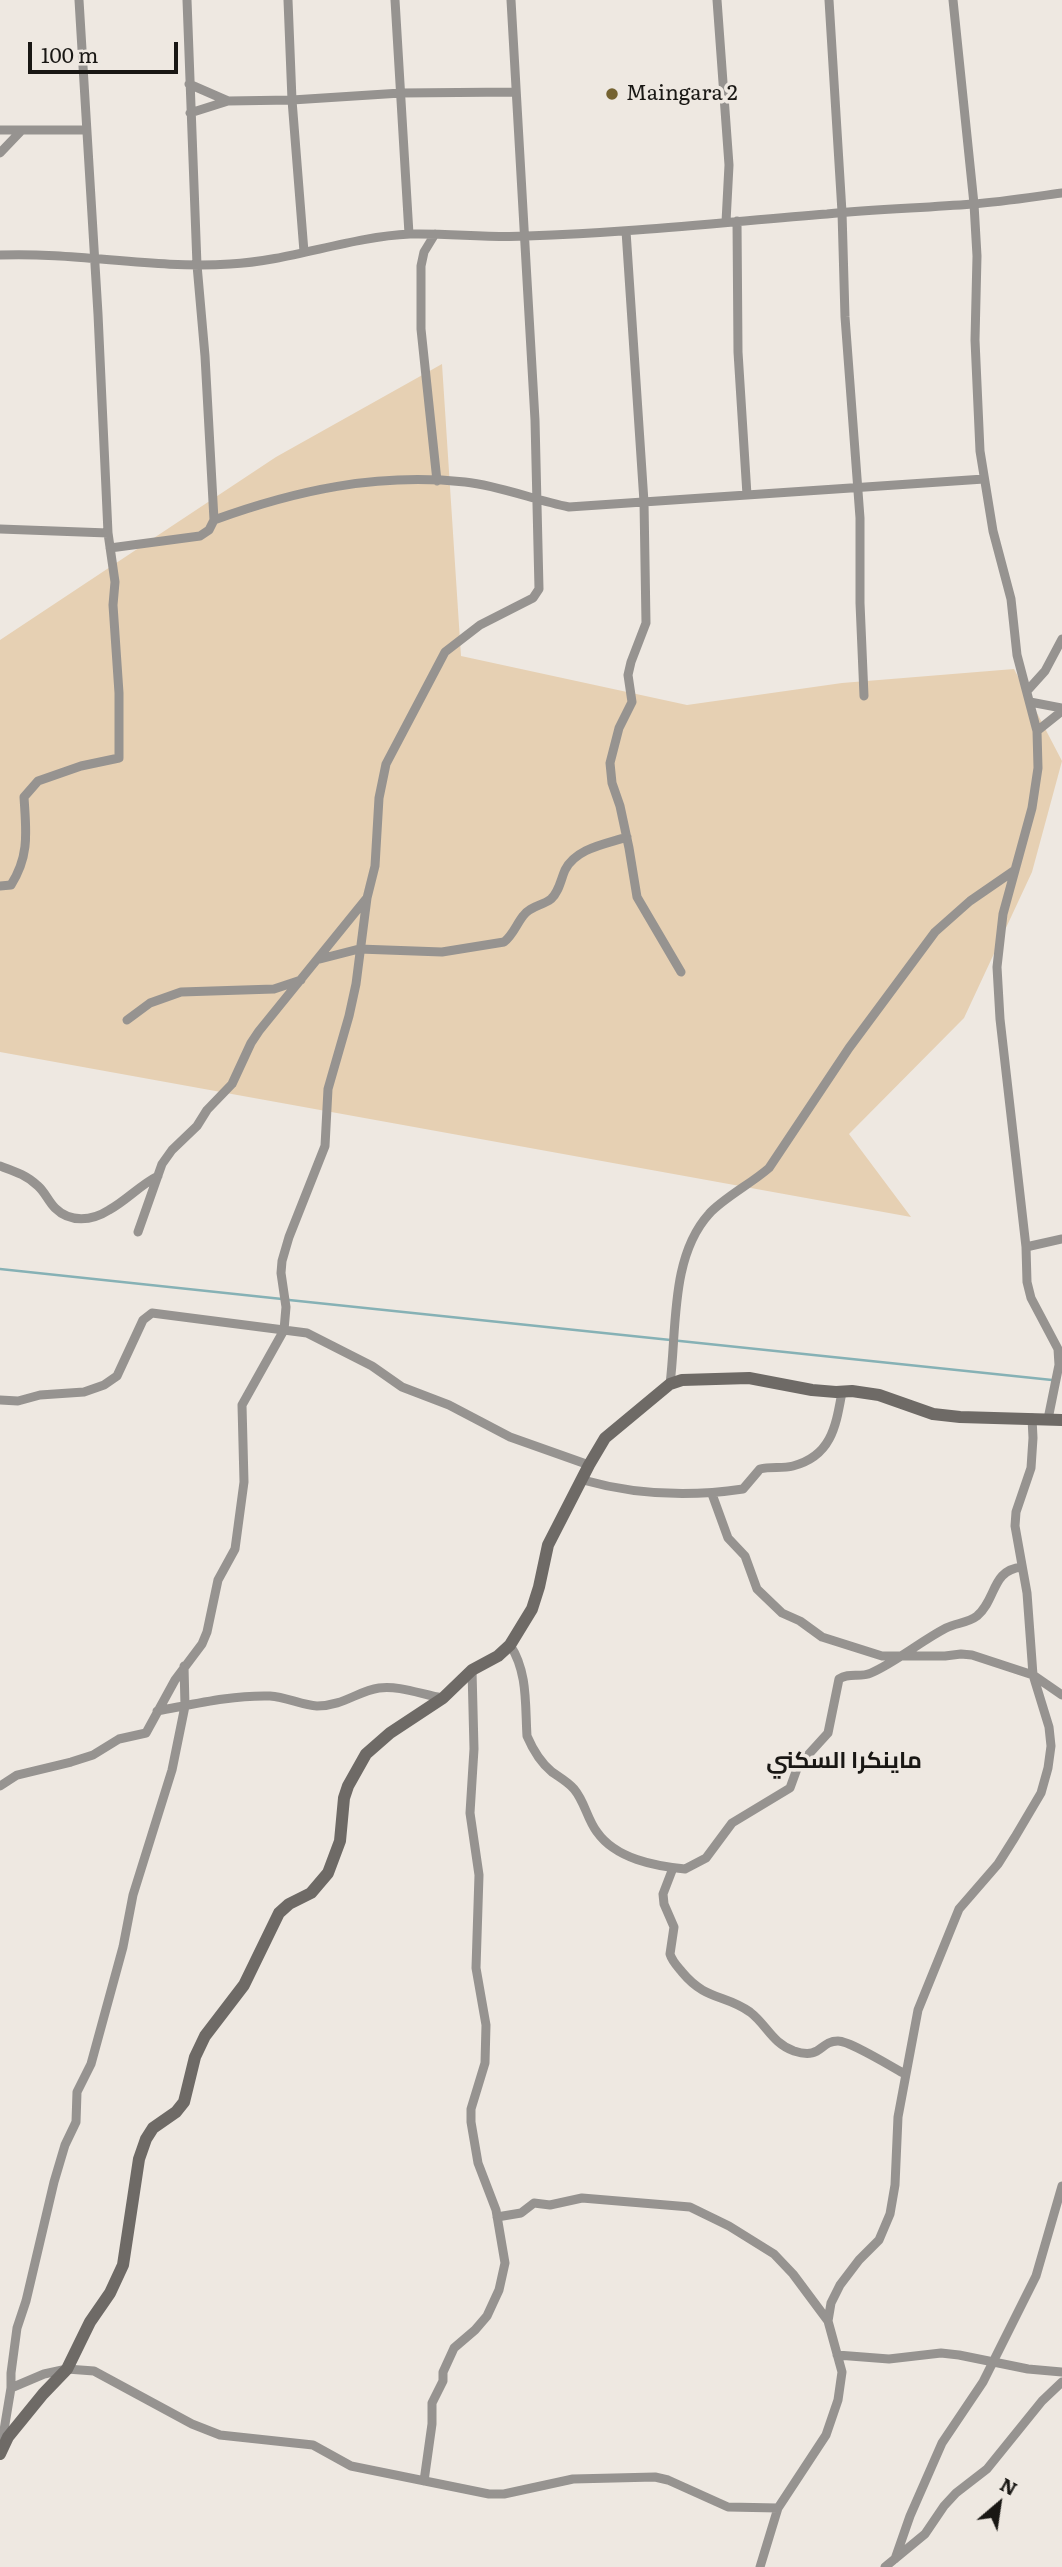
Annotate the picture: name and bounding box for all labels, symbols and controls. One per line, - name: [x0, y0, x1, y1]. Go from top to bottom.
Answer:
- scale bar: [32, 28, 182, 72]
- text: 100 m: [41, 38, 98, 69]
- place label: Maingara 2: [626, 81, 738, 107]
- marker: Maingara 2: [604, 86, 620, 102]
- district label: ماينكرا السكني: [766, 1747, 922, 1775]
- north arrow: [964, 2469, 1034, 2539]
- text: N: [995, 2470, 1023, 2502]

